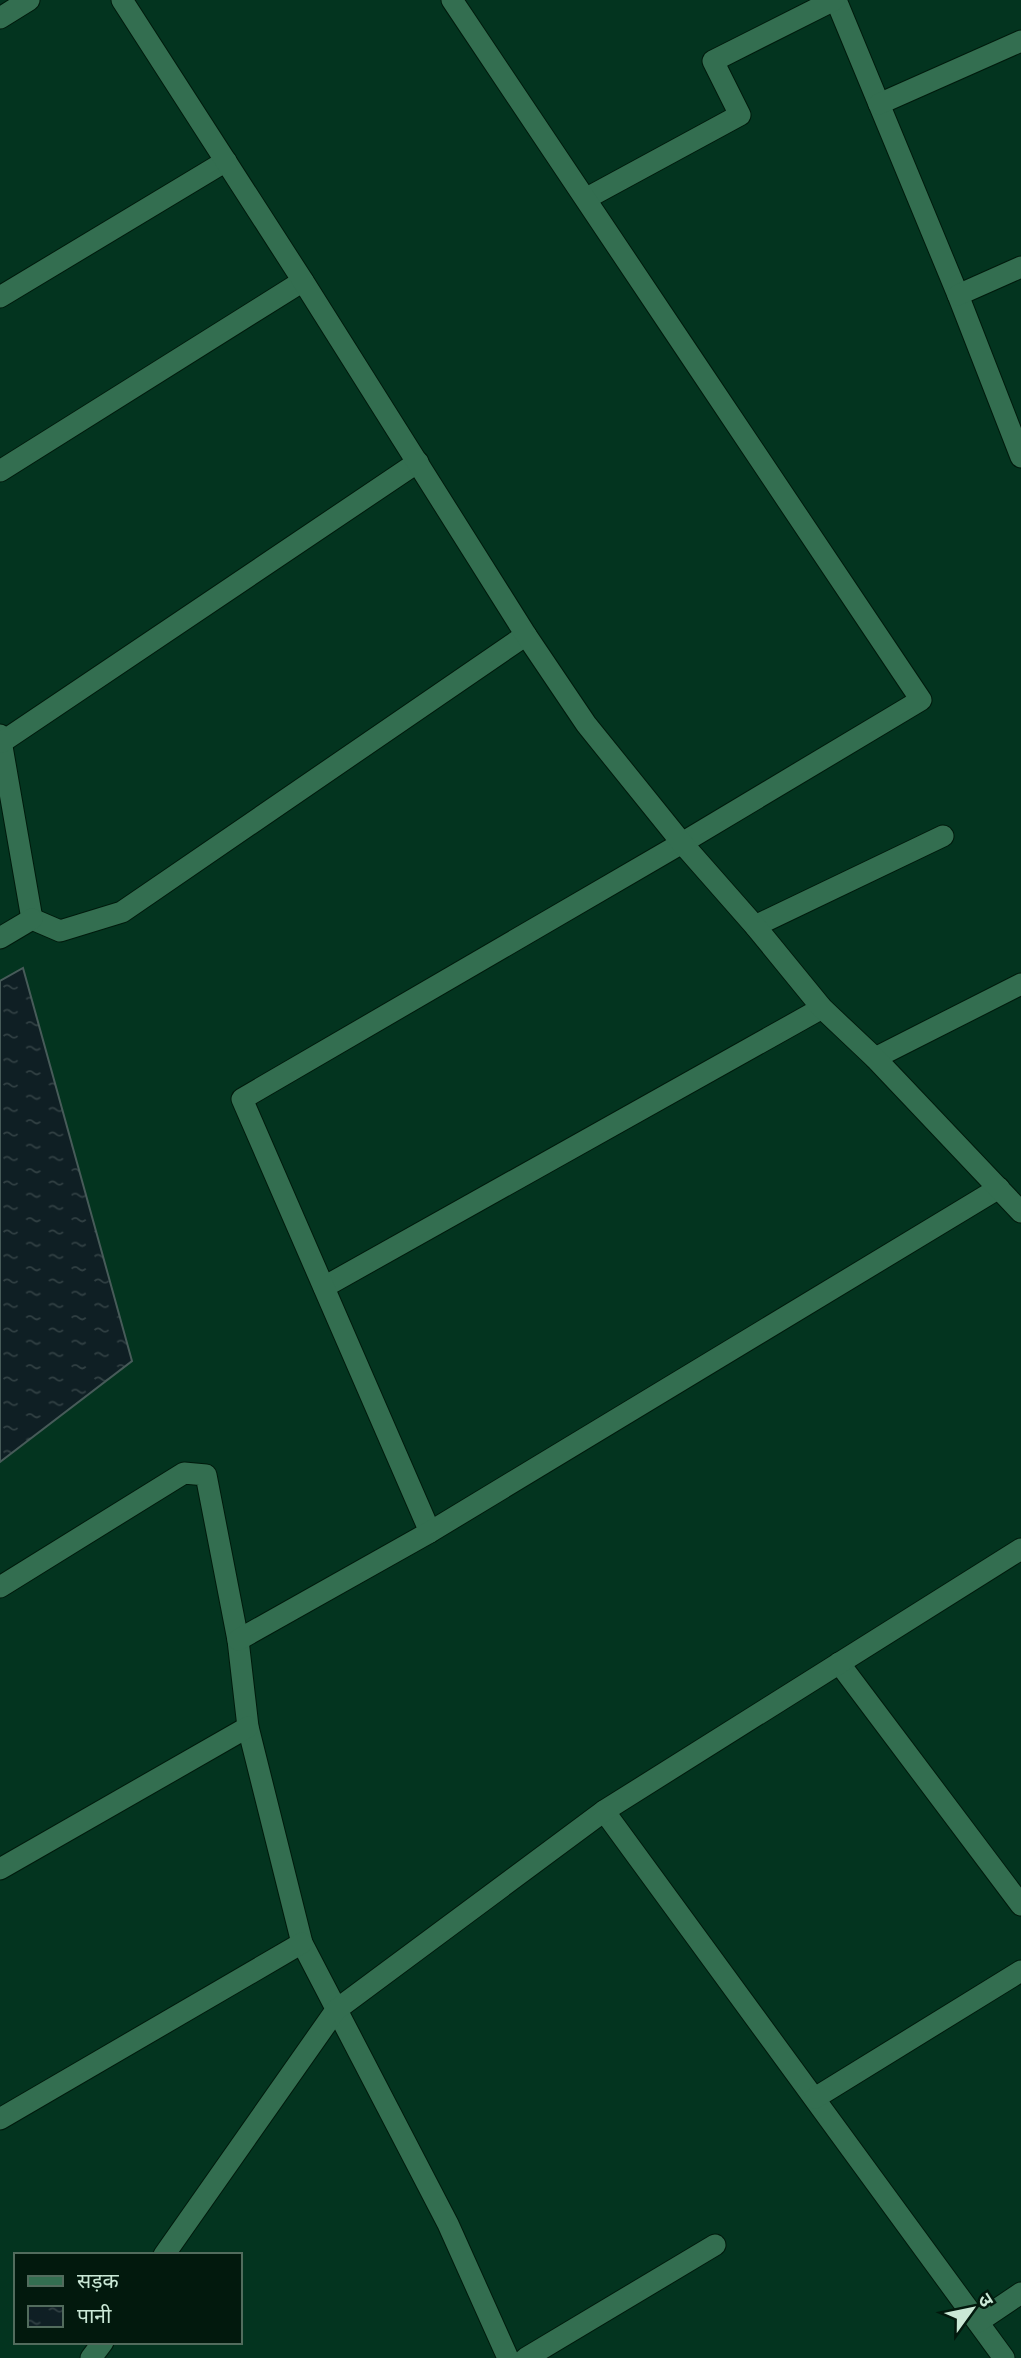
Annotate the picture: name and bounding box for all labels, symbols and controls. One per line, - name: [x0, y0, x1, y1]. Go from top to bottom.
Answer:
- legend: [14, 2253, 242, 2344]
- text: सड़क: [77, 2268, 119, 2293]
- north arrow: [937, 2274, 1007, 2344]
- text: उ: [973, 2289, 999, 2312]
- text: पानी: [77, 2303, 112, 2328]

